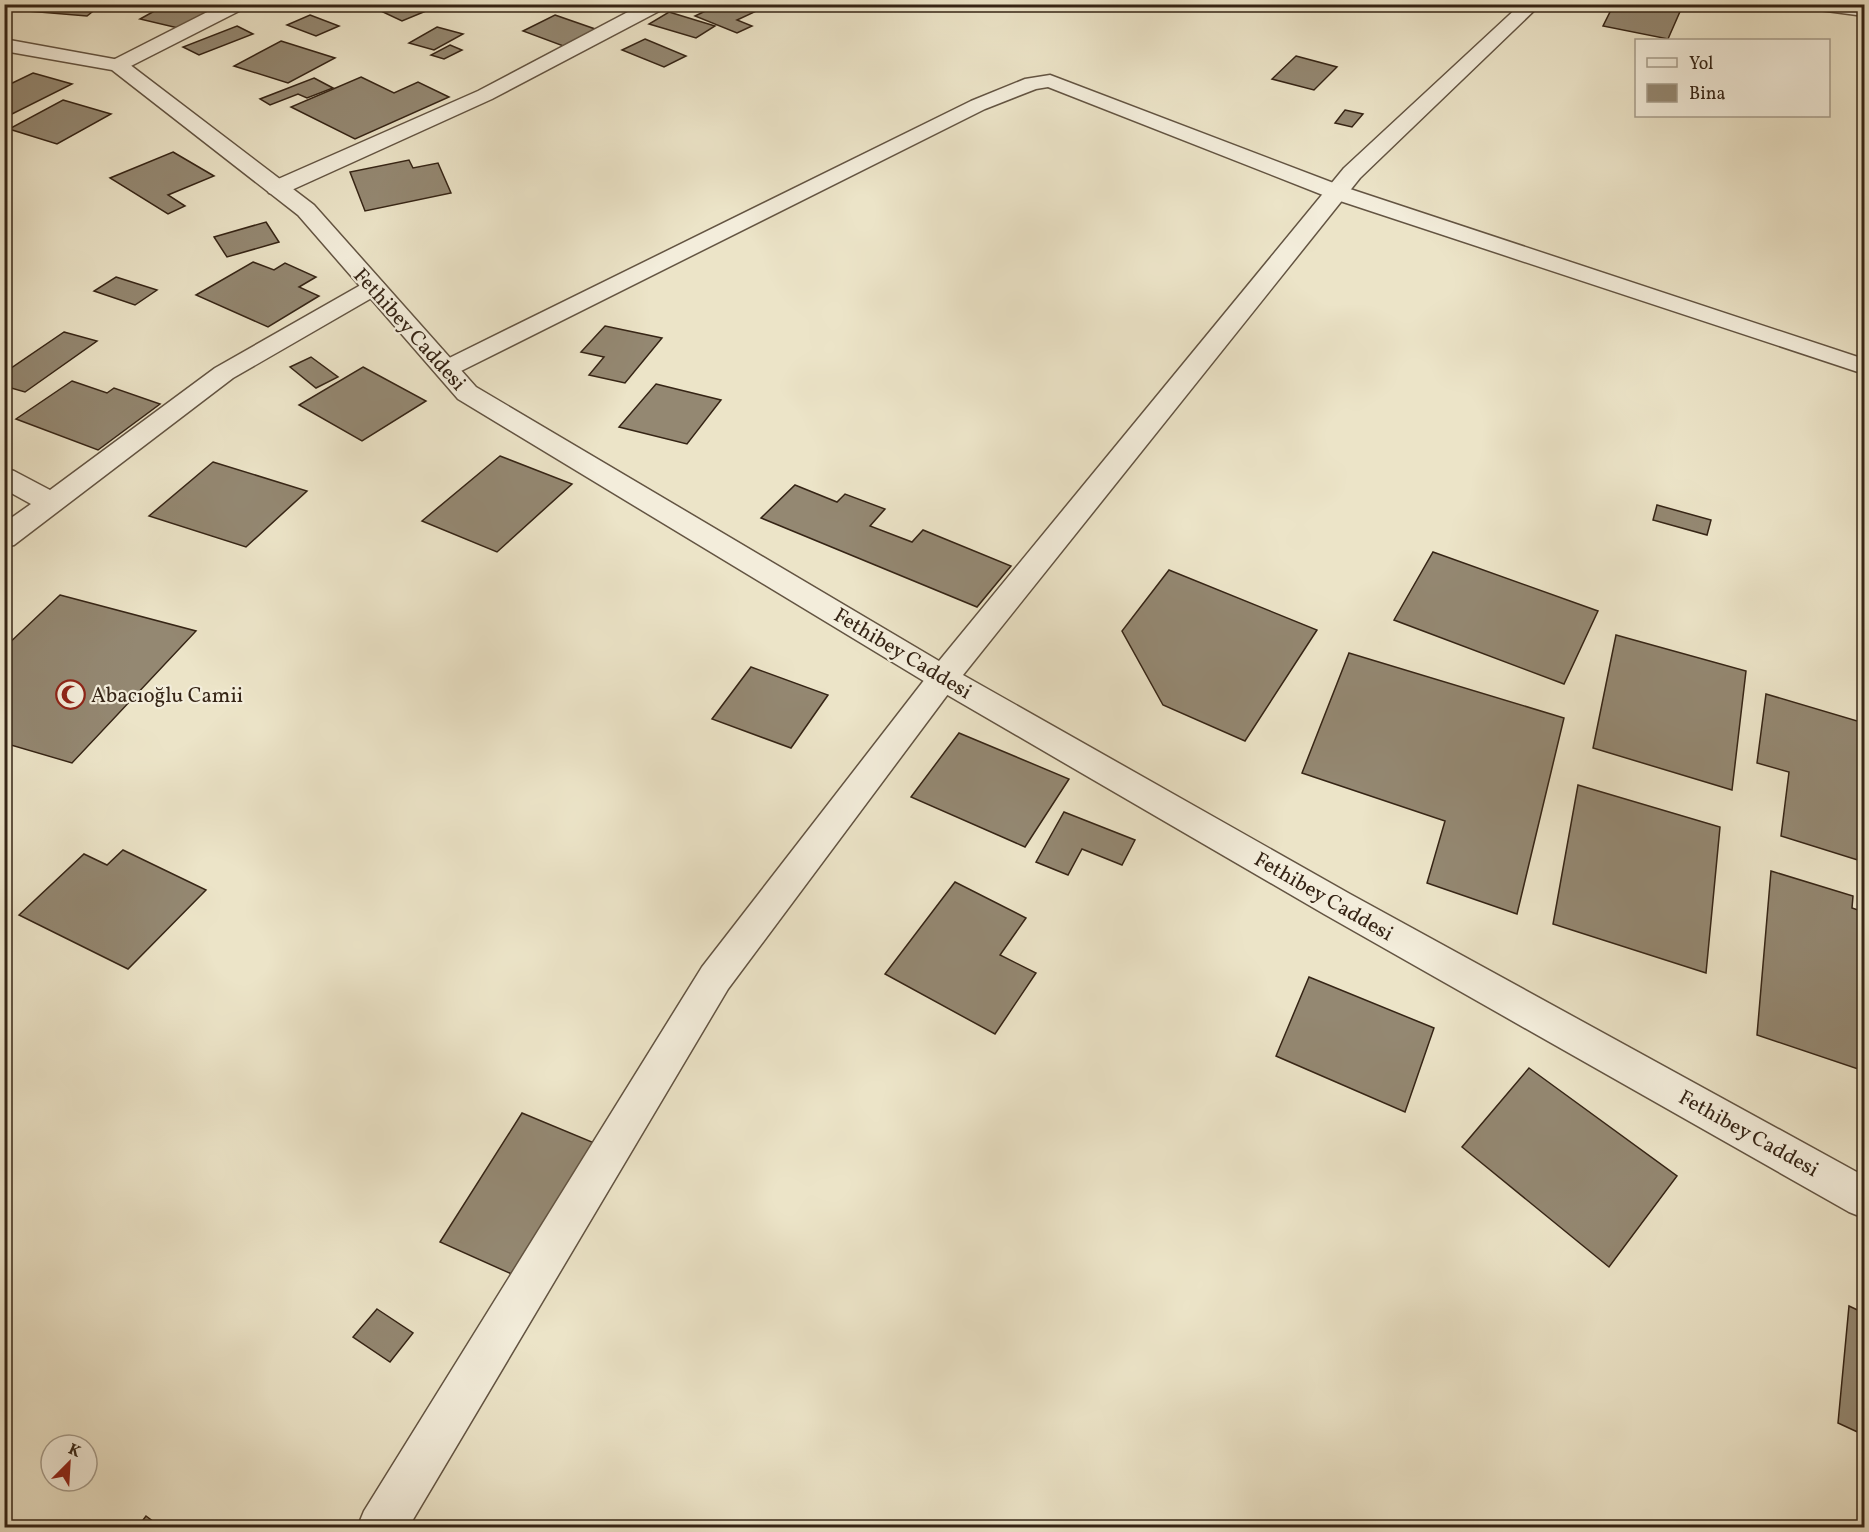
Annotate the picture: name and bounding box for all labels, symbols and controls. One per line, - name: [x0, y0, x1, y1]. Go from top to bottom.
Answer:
- legend: [1635, 39, 1830, 117]
- text: Yol: [1689, 52, 1714, 77]
- text: Bina: [1689, 82, 1725, 107]
- street label: Fethibey Caddesi: [346, 262, 472, 398]
- street label: Fethibey Caddesi: [828, 602, 977, 707]
- mosque icon: Abacıoğlu Camii: [54, 679, 86, 711]
- place label: Abacıoğlu Camii: [91, 682, 243, 711]
- street label: Fethibey Caddesi: [1248, 846, 1398, 949]
- street label: Fethibey Caddesi: [1673, 1084, 1824, 1185]
- north arrow: [39, 1433, 99, 1493]
- text: K: [65, 1439, 84, 1464]

